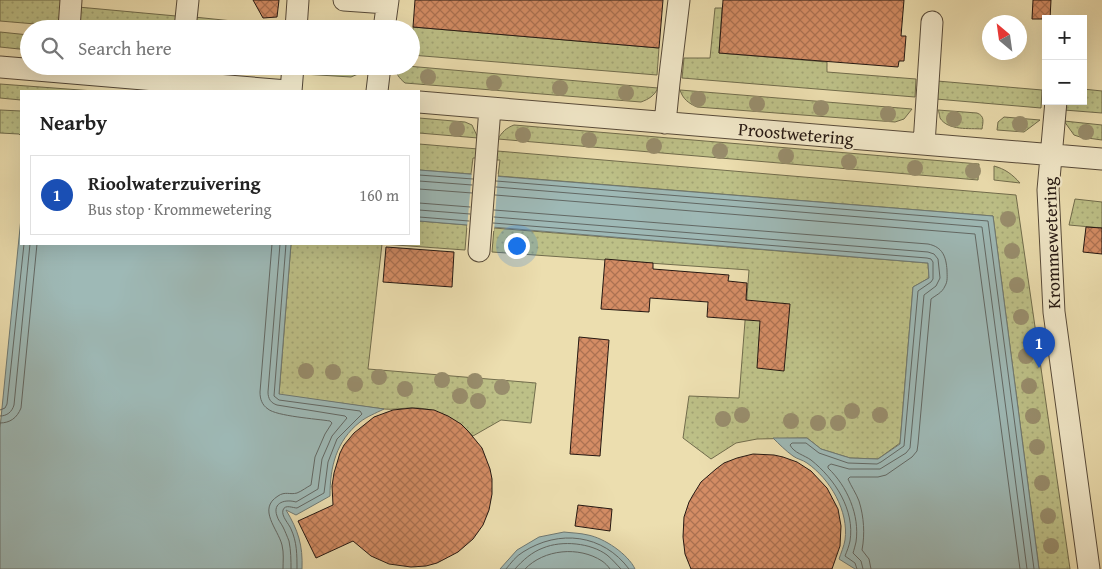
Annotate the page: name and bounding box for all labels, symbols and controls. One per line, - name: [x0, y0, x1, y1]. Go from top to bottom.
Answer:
- north arrow: [982, 15, 1027, 60]
- map controls: [1042, 15, 1087, 105]
- button: +: [1042, 15, 1087, 60]
- search box: [20, 20, 420, 75]
- icon: search: [38, 34, 66, 62]
- text: Search here: [78, 34, 172, 62]
- button: −: [1042, 60, 1087, 105]
- text: Nearby: [40, 107, 107, 138]
- street label: Proostwetering: [737, 115, 855, 152]
- text: Rioolwaterzuivering: [88, 169, 261, 197]
- street label: Krommewetering: [1036, 177, 1067, 309]
- text: 1: [53, 183, 61, 207]
- text: 160 m: [359, 183, 399, 207]
- text: Bus stop · Krommewetering: [88, 197, 271, 221]
- your location: [504, 233, 530, 259]
- pin: 1: [1023, 327, 1055, 368]

